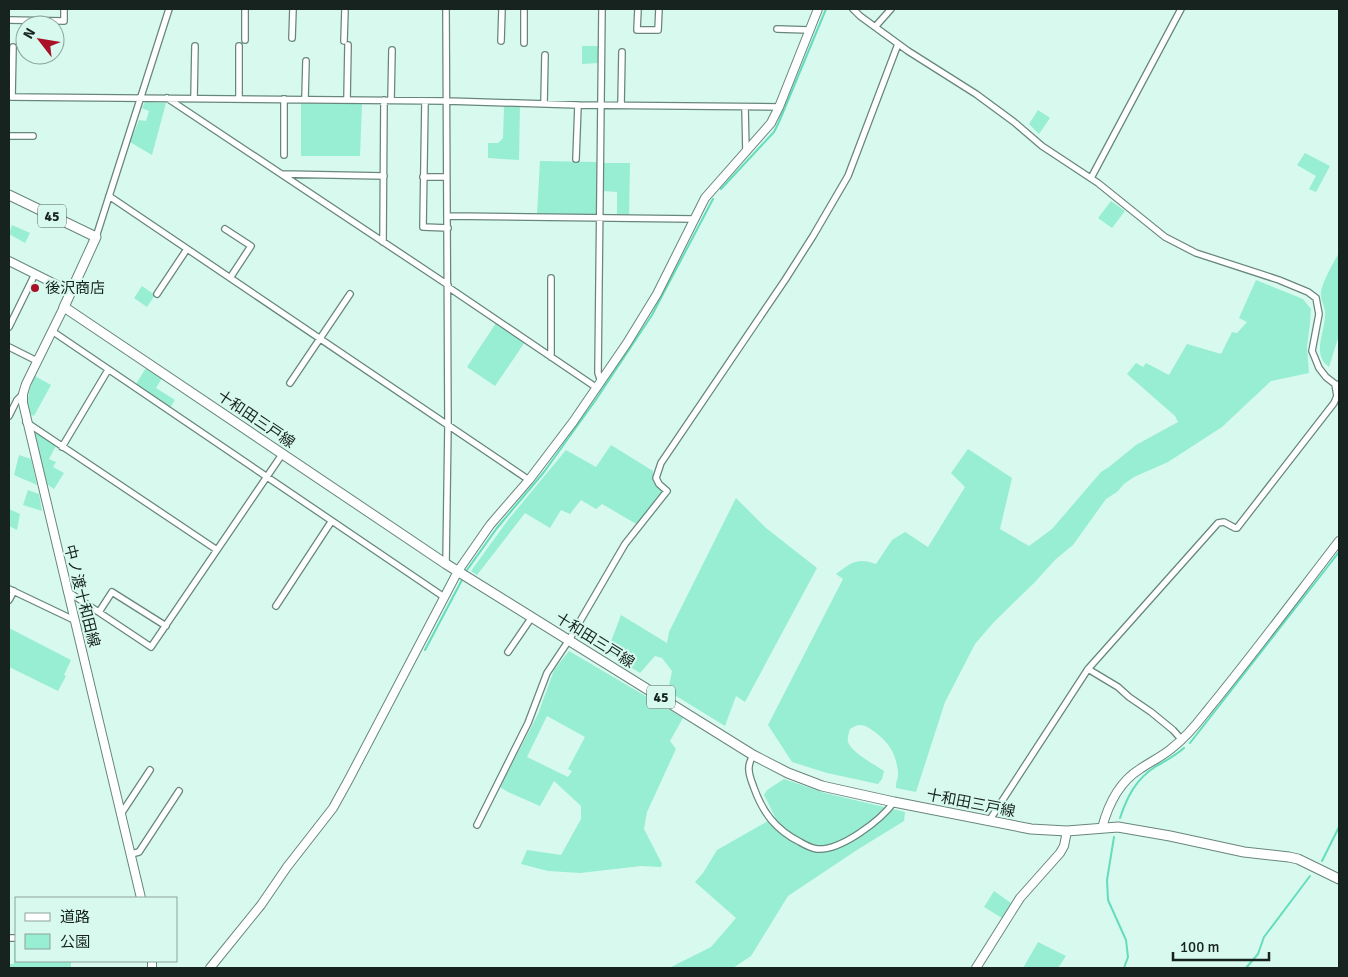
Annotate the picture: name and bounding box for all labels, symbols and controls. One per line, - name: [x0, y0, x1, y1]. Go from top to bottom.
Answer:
- north arrow: [15, 15, 65, 65]
- text: N: [19, 25, 39, 42]
- road number: 45: [38, 205, 66, 228]
- place label: 後沢商店: [45, 279, 105, 297]
- marker: 後沢商店: [29, 282, 41, 294]
- street label: 十和田三戸線: [214, 386, 298, 452]
- street label: 中ノ渡十和田線: [61, 543, 103, 649]
- street label: 十和田三戸線: [552, 609, 638, 671]
- road number: 45: [647, 686, 675, 709]
- street label: 十和田三戸線: [925, 786, 1017, 820]
- legend: [15, 897, 178, 962]
- text: 道路: [60, 908, 90, 926]
- scale bar: [1173, 930, 1269, 962]
- text: 公園: [60, 933, 90, 951]
- text: 100 m: [1180, 938, 1220, 956]

